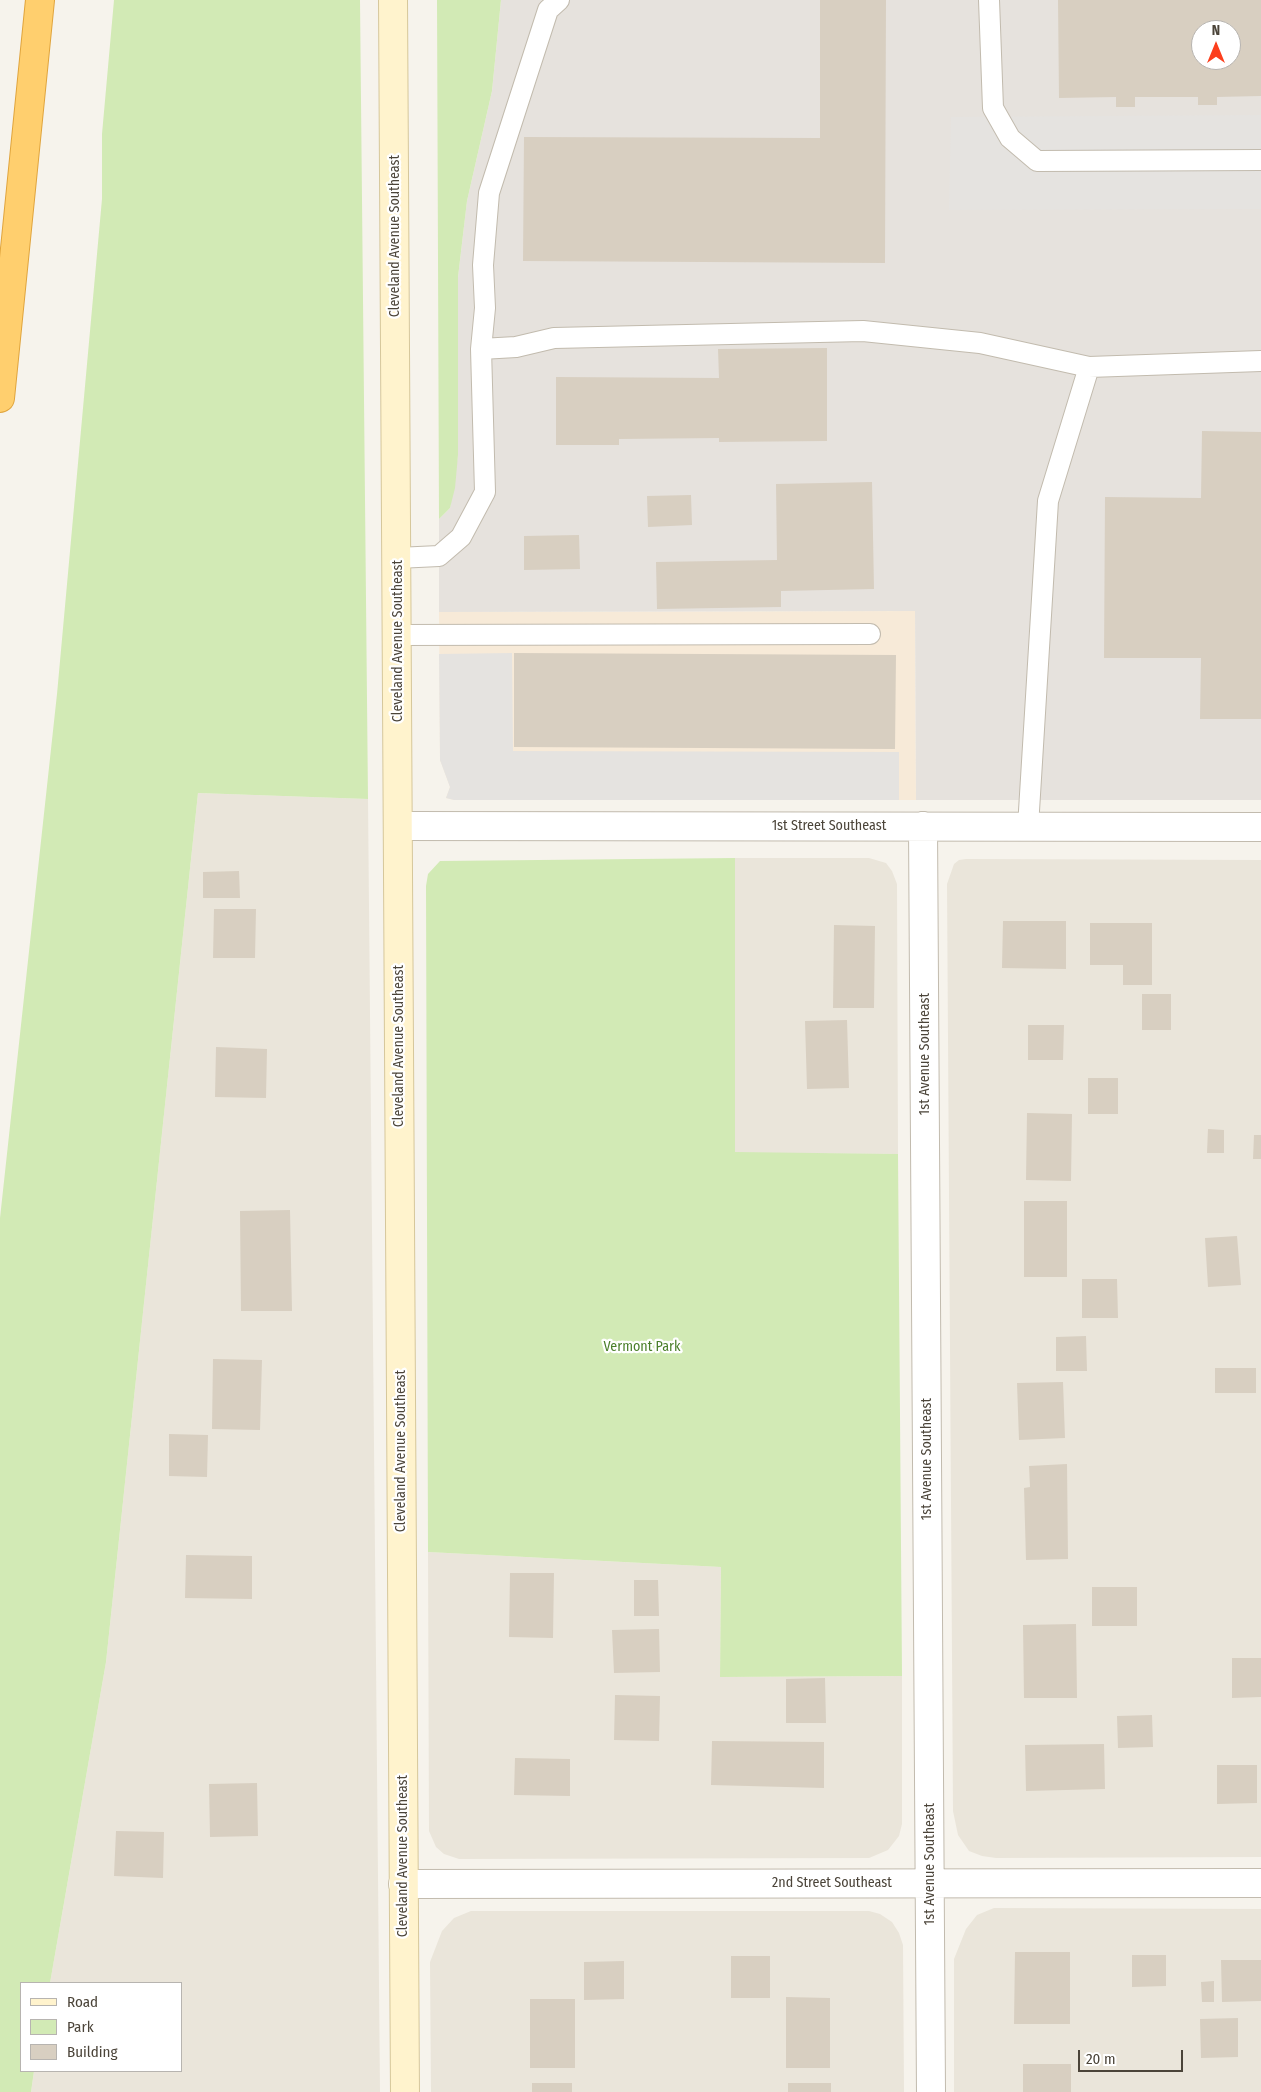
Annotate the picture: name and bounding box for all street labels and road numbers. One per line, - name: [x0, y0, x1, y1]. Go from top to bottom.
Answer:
- street label: Cleveland Avenue Southeast: [387, 155, 403, 317]
- street label: Cleveland Avenue Southeast: [390, 560, 406, 722]
- street label: 1st Street Southeast: [772, 818, 886, 834]
- street label: Cleveland Avenue Southeast: [391, 965, 407, 1127]
- street label: 1st Avenue Southeast: [917, 993, 933, 1115]
- street label: Cleveland Avenue Southeast: [393, 1370, 409, 1532]
- street label: 1st Avenue Southeast: [919, 1398, 935, 1520]
- street label: Cleveland Avenue Southeast: [395, 1775, 411, 1937]
- street label: 1st Avenue Southeast: [922, 1803, 938, 1925]
- street label: 2nd Street Southeast: [772, 1875, 892, 1891]

